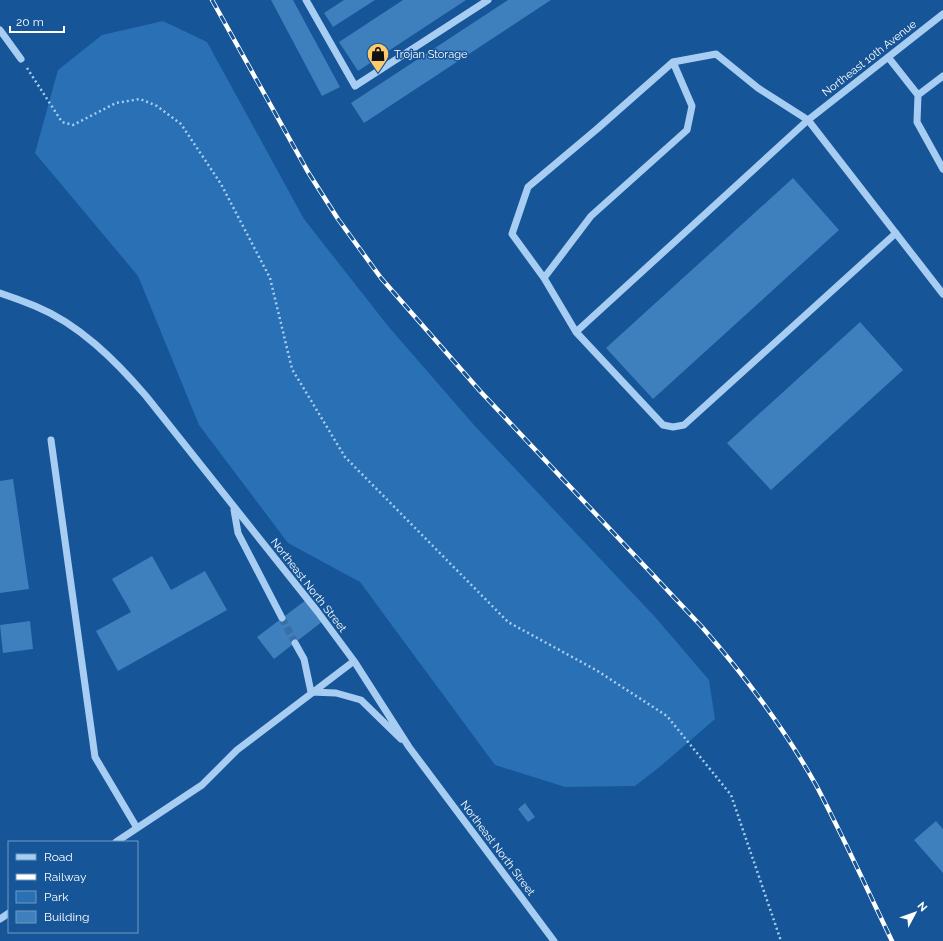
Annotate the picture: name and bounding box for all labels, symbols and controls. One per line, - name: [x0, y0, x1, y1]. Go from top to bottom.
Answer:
- scale bar: [10, 8, 64, 34]
- text: 20 m: [16, 15, 44, 29]
- street label: Northeast 10th Avenue: [820, 17, 919, 99]
- shop icon: Trojan Storage: [365, 41, 391, 74]
- place label: Trojan Storage: [394, 48, 468, 61]
- street label: Northeast North Street: [268, 536, 349, 635]
- street label: Northeast North Street: [458, 798, 538, 899]
- legend: [8, 841, 138, 933]
- text: Road: [44, 850, 73, 864]
- text: Railway: [44, 870, 87, 884]
- text: Park: [44, 890, 69, 904]
- north arrow: [895, 893, 935, 933]
- text: N: [915, 899, 930, 914]
- text: Building: [44, 910, 90, 924]

